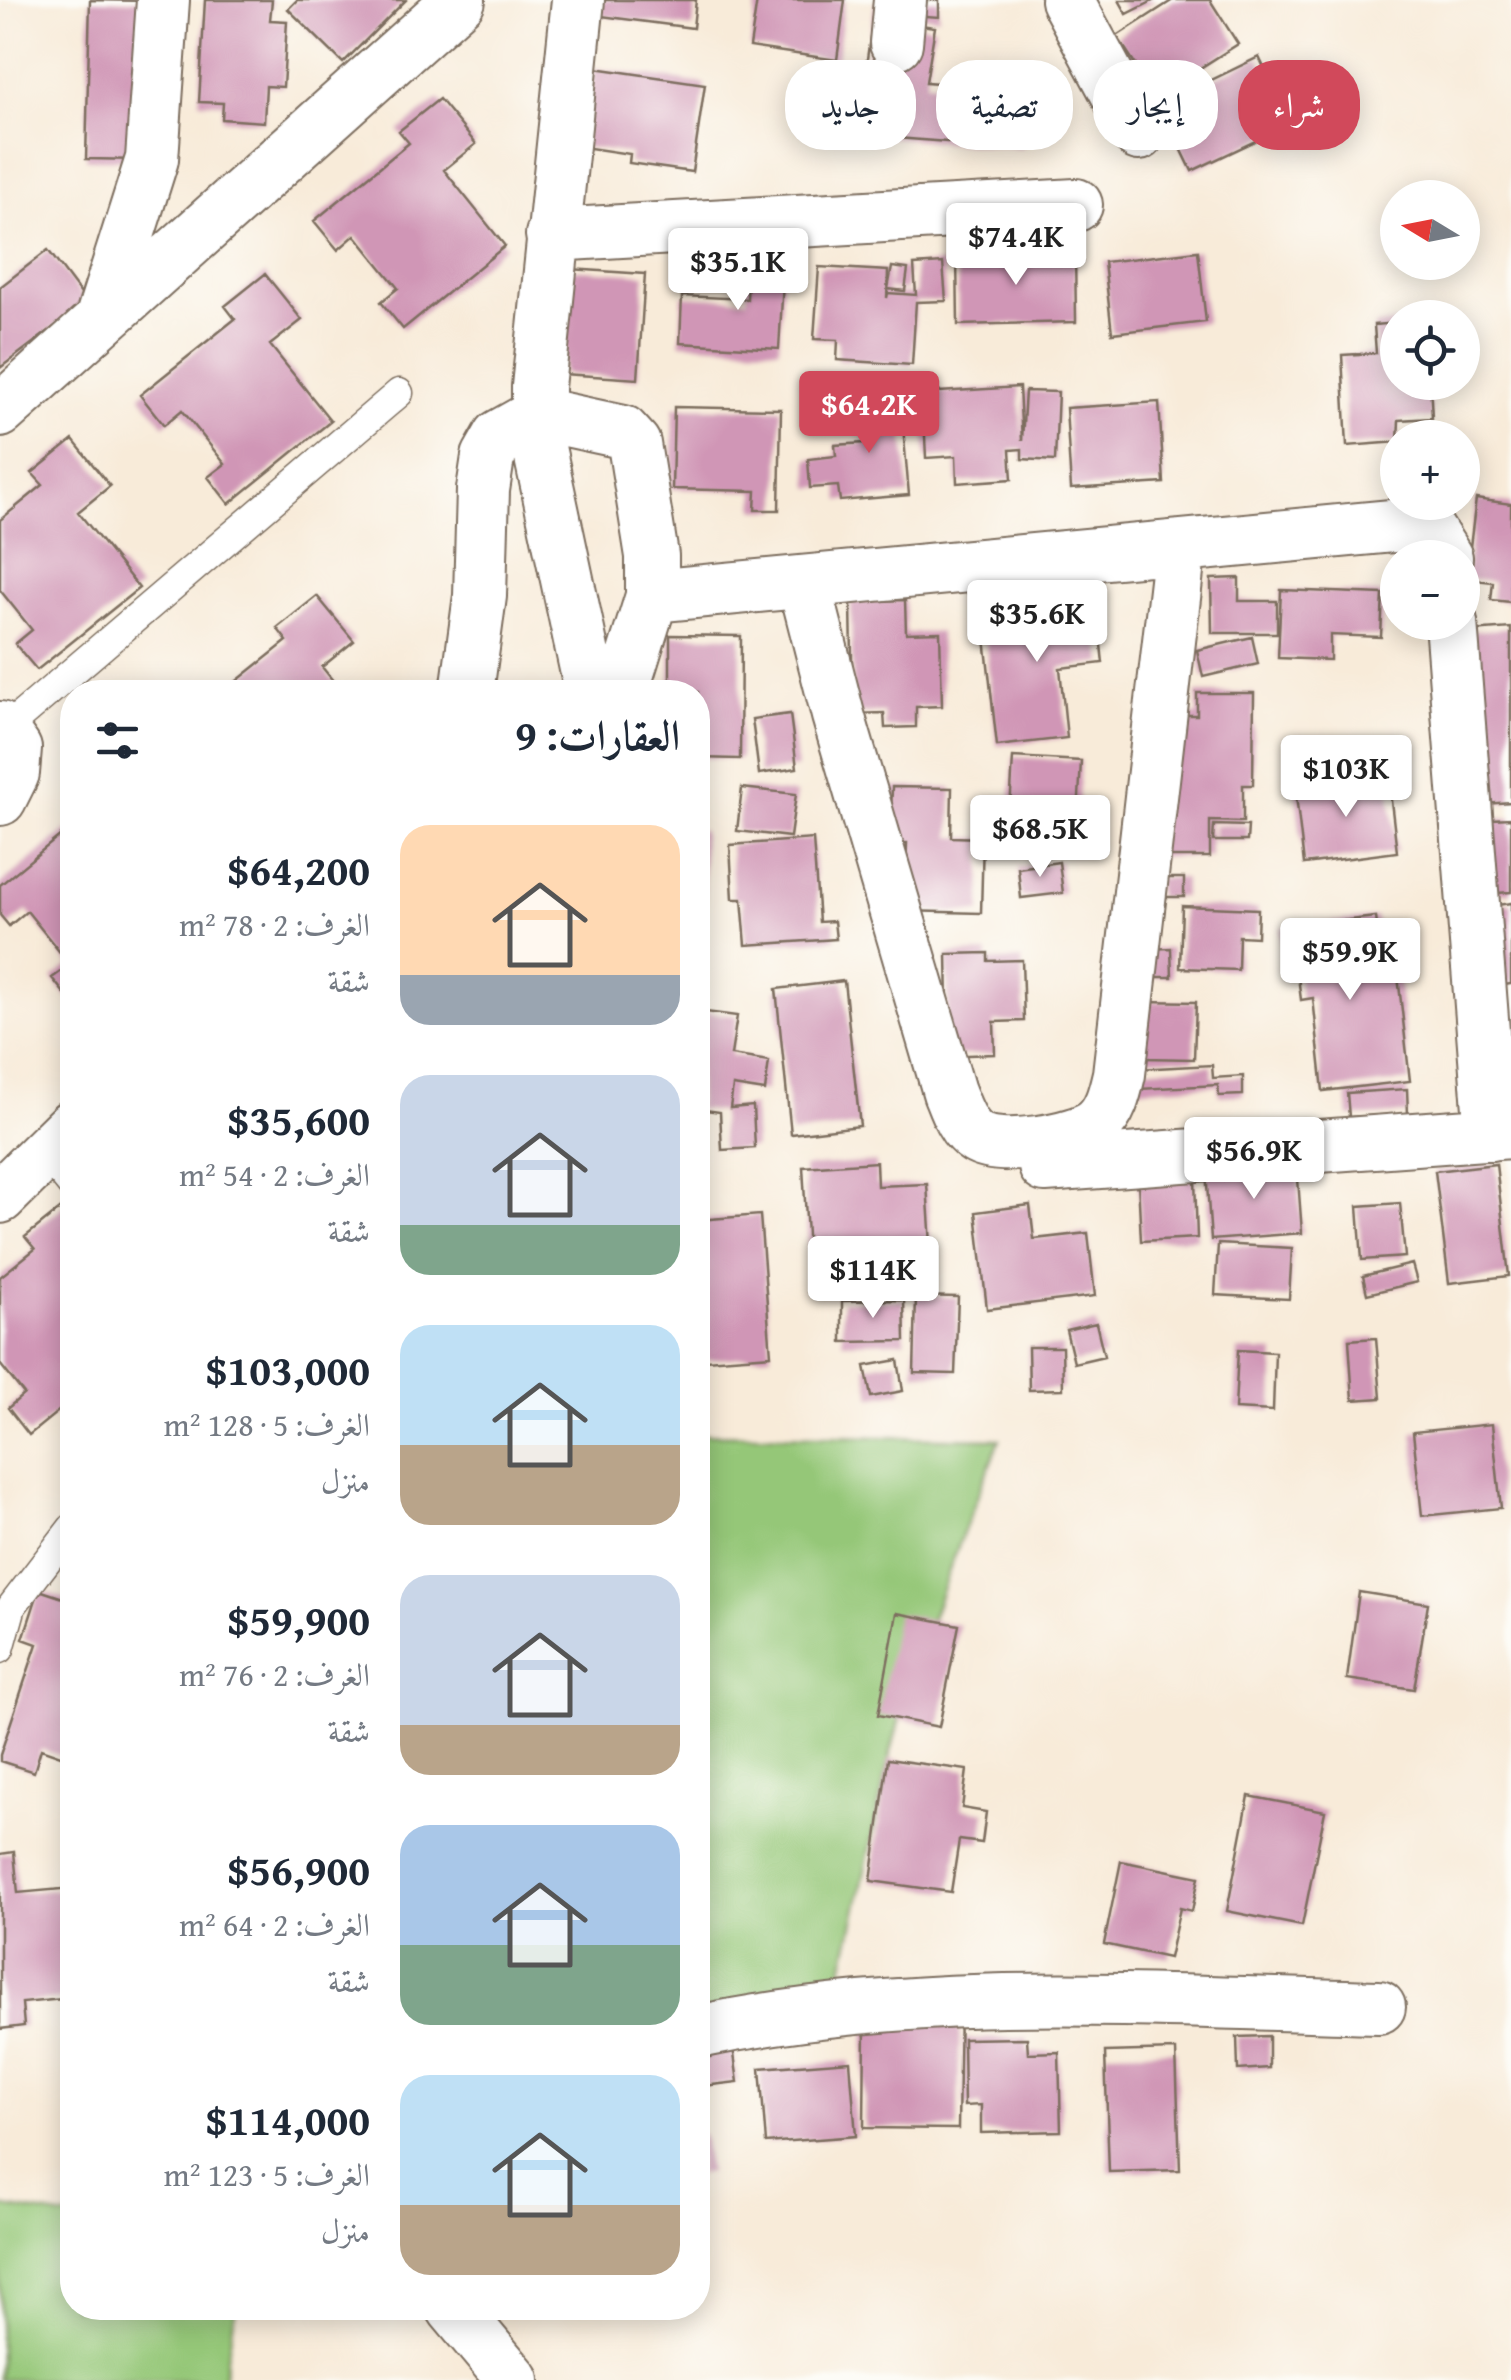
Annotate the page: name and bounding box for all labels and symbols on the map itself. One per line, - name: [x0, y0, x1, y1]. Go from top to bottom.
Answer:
- north arrow: [1380, 180, 1480, 280]
- pin: $74.4K: [935, 203, 1097, 288]
- pin: $35.1K: [657, 228, 819, 313]
- pin: $64.2K: [788, 371, 950, 456]
- pin: $35.6K: [956, 580, 1118, 665]
- pin: $103K: [1276, 735, 1416, 820]
- pin: $68.5K: [959, 795, 1121, 880]
- pin: $59.9K: [1269, 918, 1431, 1003]
- pin: $56.9K: [1173, 1117, 1335, 1202]
- pin: $114K: [803, 1236, 943, 1321]

